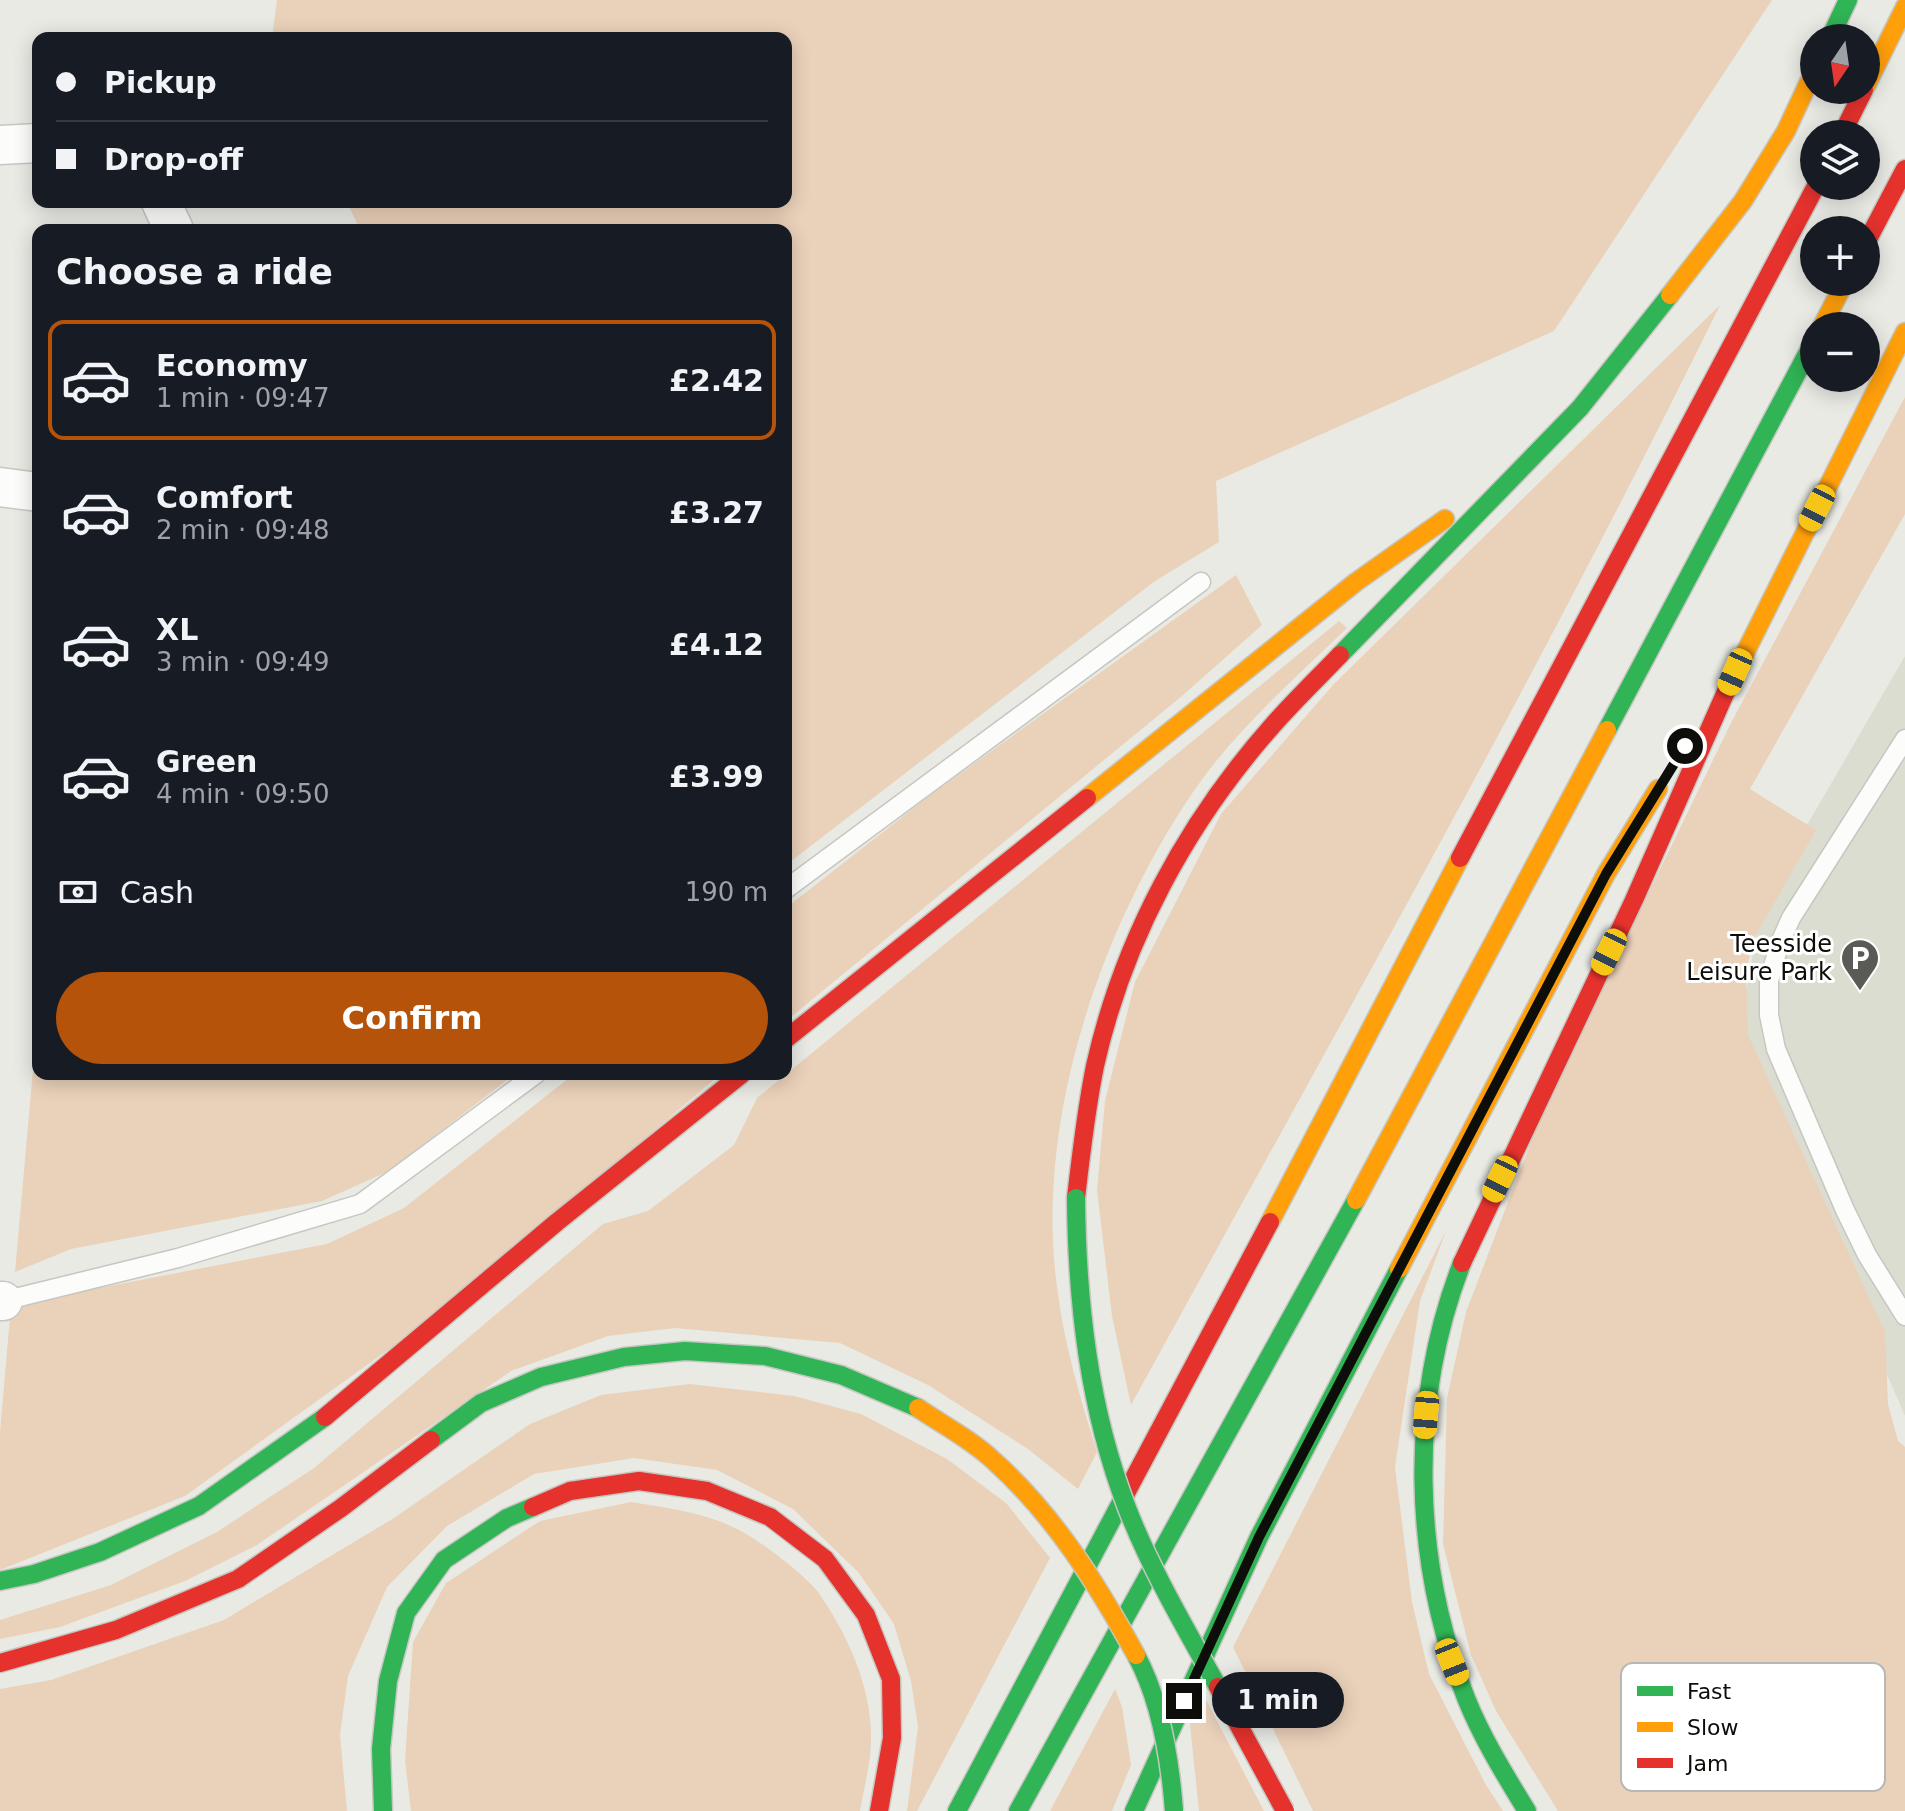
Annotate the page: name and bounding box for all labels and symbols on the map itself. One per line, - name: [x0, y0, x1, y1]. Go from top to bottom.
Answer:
- north arrow: [1800, 24, 1880, 104]
- car: [1795, 481, 1839, 535]
- car: [1714, 645, 1756, 699]
- route start: [1667, 728, 1703, 764]
- car: [1588, 925, 1630, 979]
- place label: Teesside Leisure Park: [1686, 930, 1832, 986]
- parking icon: Teesside Leisure Park: [1839, 937, 1881, 992]
- car: [1479, 1152, 1521, 1206]
- car: [1412, 1390, 1440, 1440]
- car: [1432, 1635, 1472, 1689]
- legend: [1621, 1663, 1885, 1791]
- callout: 1 min: [1212, 1673, 1344, 1729]
- text: Fast: [1687, 1679, 1732, 1704]
- route end: [1166, 1683, 1202, 1719]
- text: Slow: [1687, 1715, 1739, 1740]
- text: Jam: [1685, 1751, 1728, 1776]

